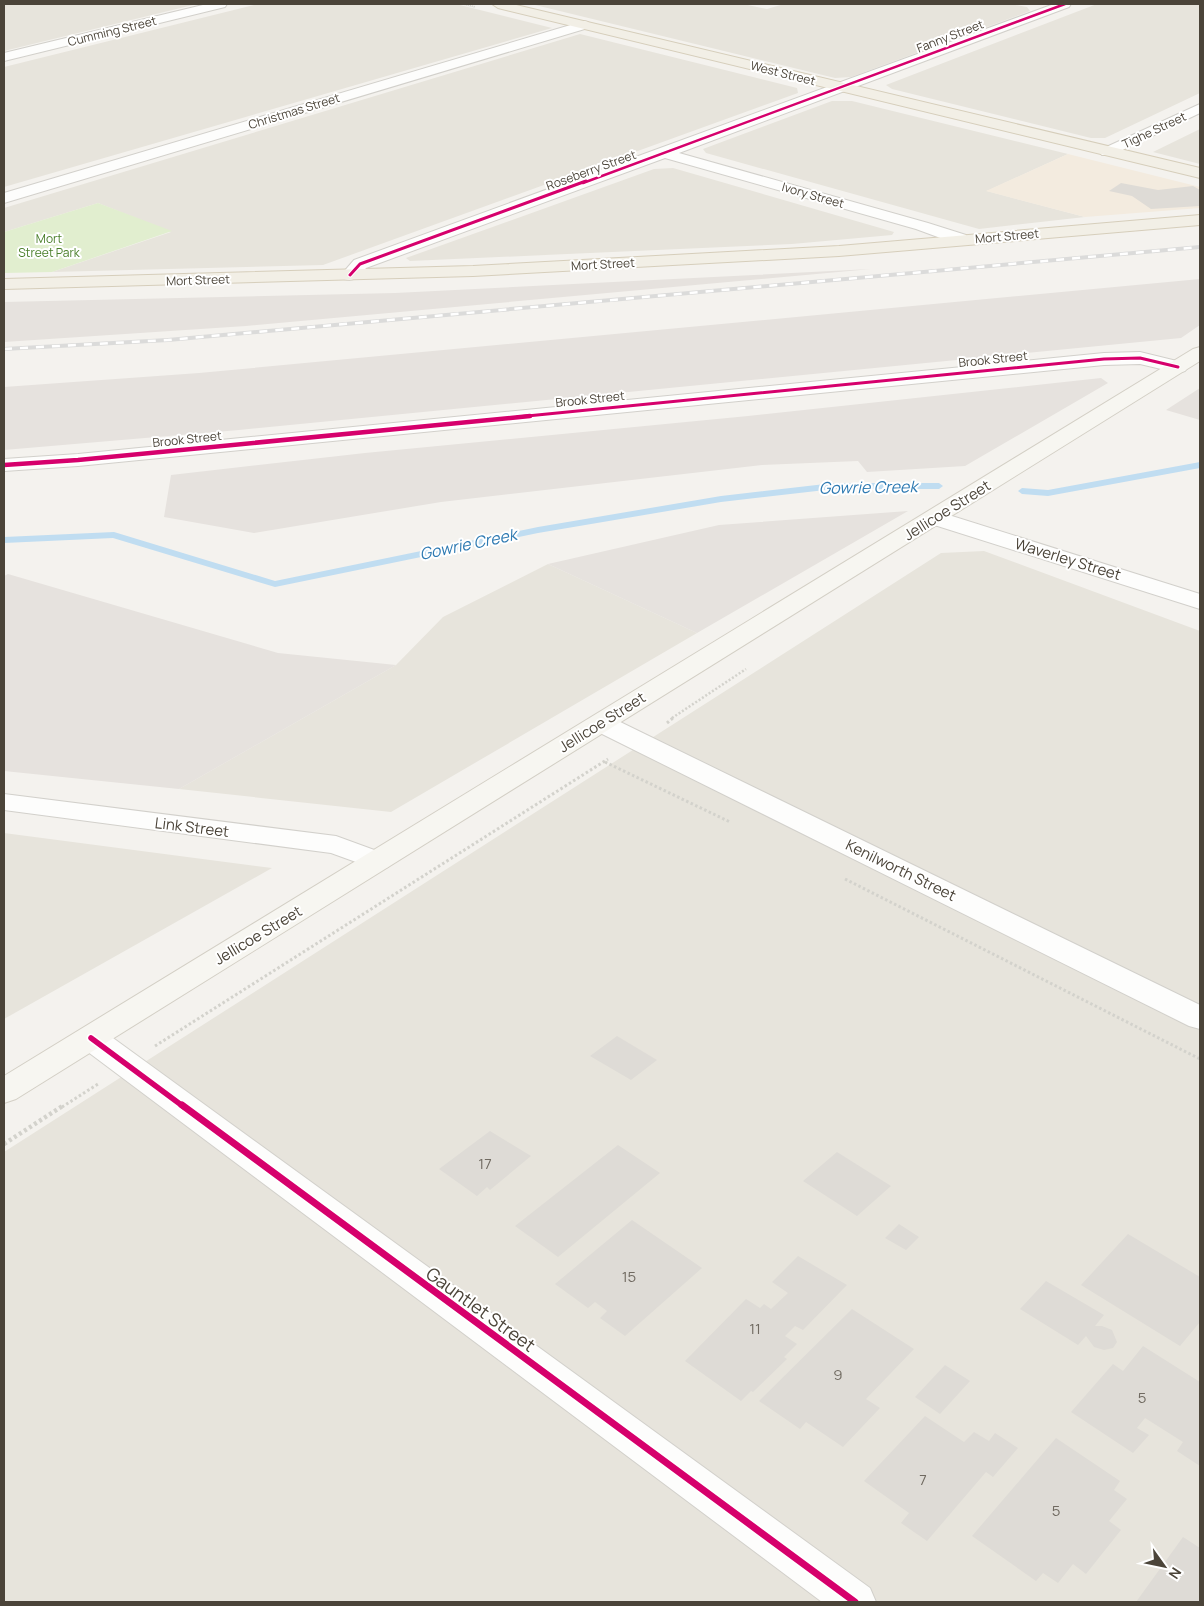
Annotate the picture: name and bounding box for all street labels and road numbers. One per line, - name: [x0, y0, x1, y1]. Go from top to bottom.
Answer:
- street label: Cumming Street: [66, 12, 158, 50]
- street label: Fanny Street: [914, 15, 986, 57]
- street label: West Street: [749, 57, 817, 89]
- street label: Christmas Street: [246, 89, 342, 133]
- street label: Tighe Street: [1119, 108, 1189, 152]
- street label: Roseberry Street: [544, 146, 639, 194]
- street label: Ivory Street: [780, 178, 846, 212]
- street label: Mort Street: [974, 225, 1040, 247]
- street label: Mort Street: [571, 254, 636, 274]
- street label: Mort Street: [166, 270, 230, 290]
- street label: Brook Street: [958, 347, 1029, 371]
- street label: Brook Street: [555, 387, 626, 411]
- street label: Brook Street: [152, 427, 223, 451]
- street label: Jellicoe Street: [899, 475, 995, 545]
- street label: Waverley Street: [1012, 533, 1124, 585]
- street label: Jellicoe Street: [554, 687, 650, 757]
- street label: Link Street: [154, 812, 230, 842]
- street label: Kenilworth Street: [842, 834, 960, 906]
- street label: Jellicoe Street: [210, 901, 306, 969]
- street label: Gauntlet Street: [421, 1261, 541, 1357]

